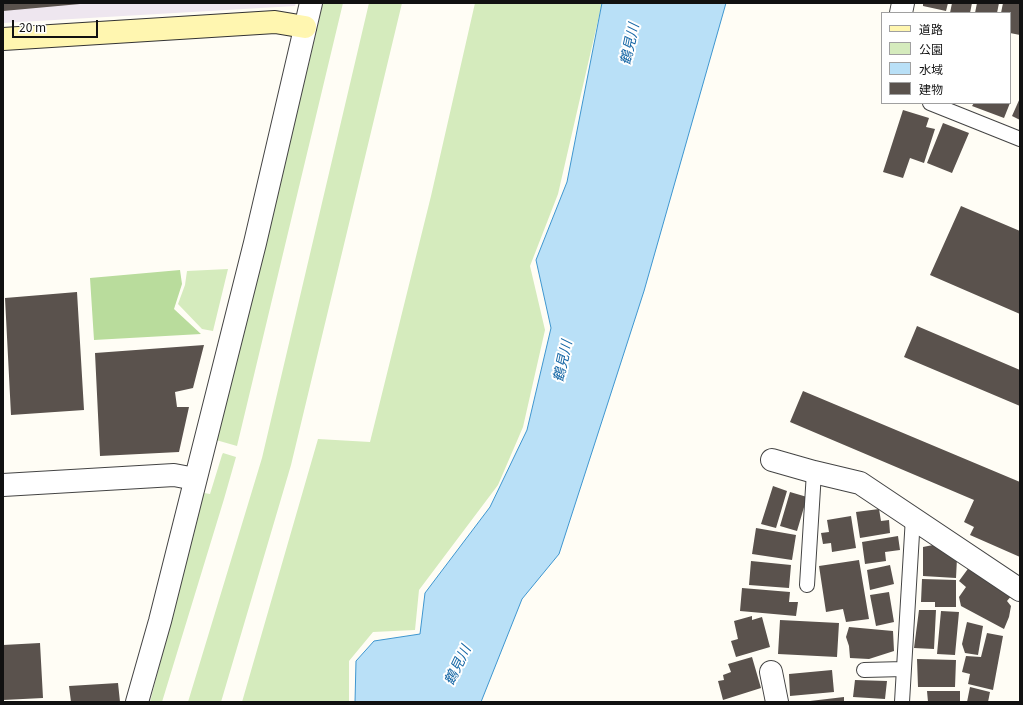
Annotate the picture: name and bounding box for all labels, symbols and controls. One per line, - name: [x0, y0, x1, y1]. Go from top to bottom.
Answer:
- scale bar: [14, 12, 100, 38]
- legend: [881, 12, 1011, 104]
- text: 20 m: [19, 18, 46, 35]
- text: 道路: [919, 20, 943, 37]
- water label: 鶴見川: [616, 22, 642, 66]
- text: 公園: [919, 40, 943, 57]
- text: 水域: [919, 60, 943, 77]
- text: 建物: [919, 80, 943, 97]
- water label: 鶴見川: [549, 339, 575, 383]
- water label: 鶴見川: [440, 642, 474, 688]

